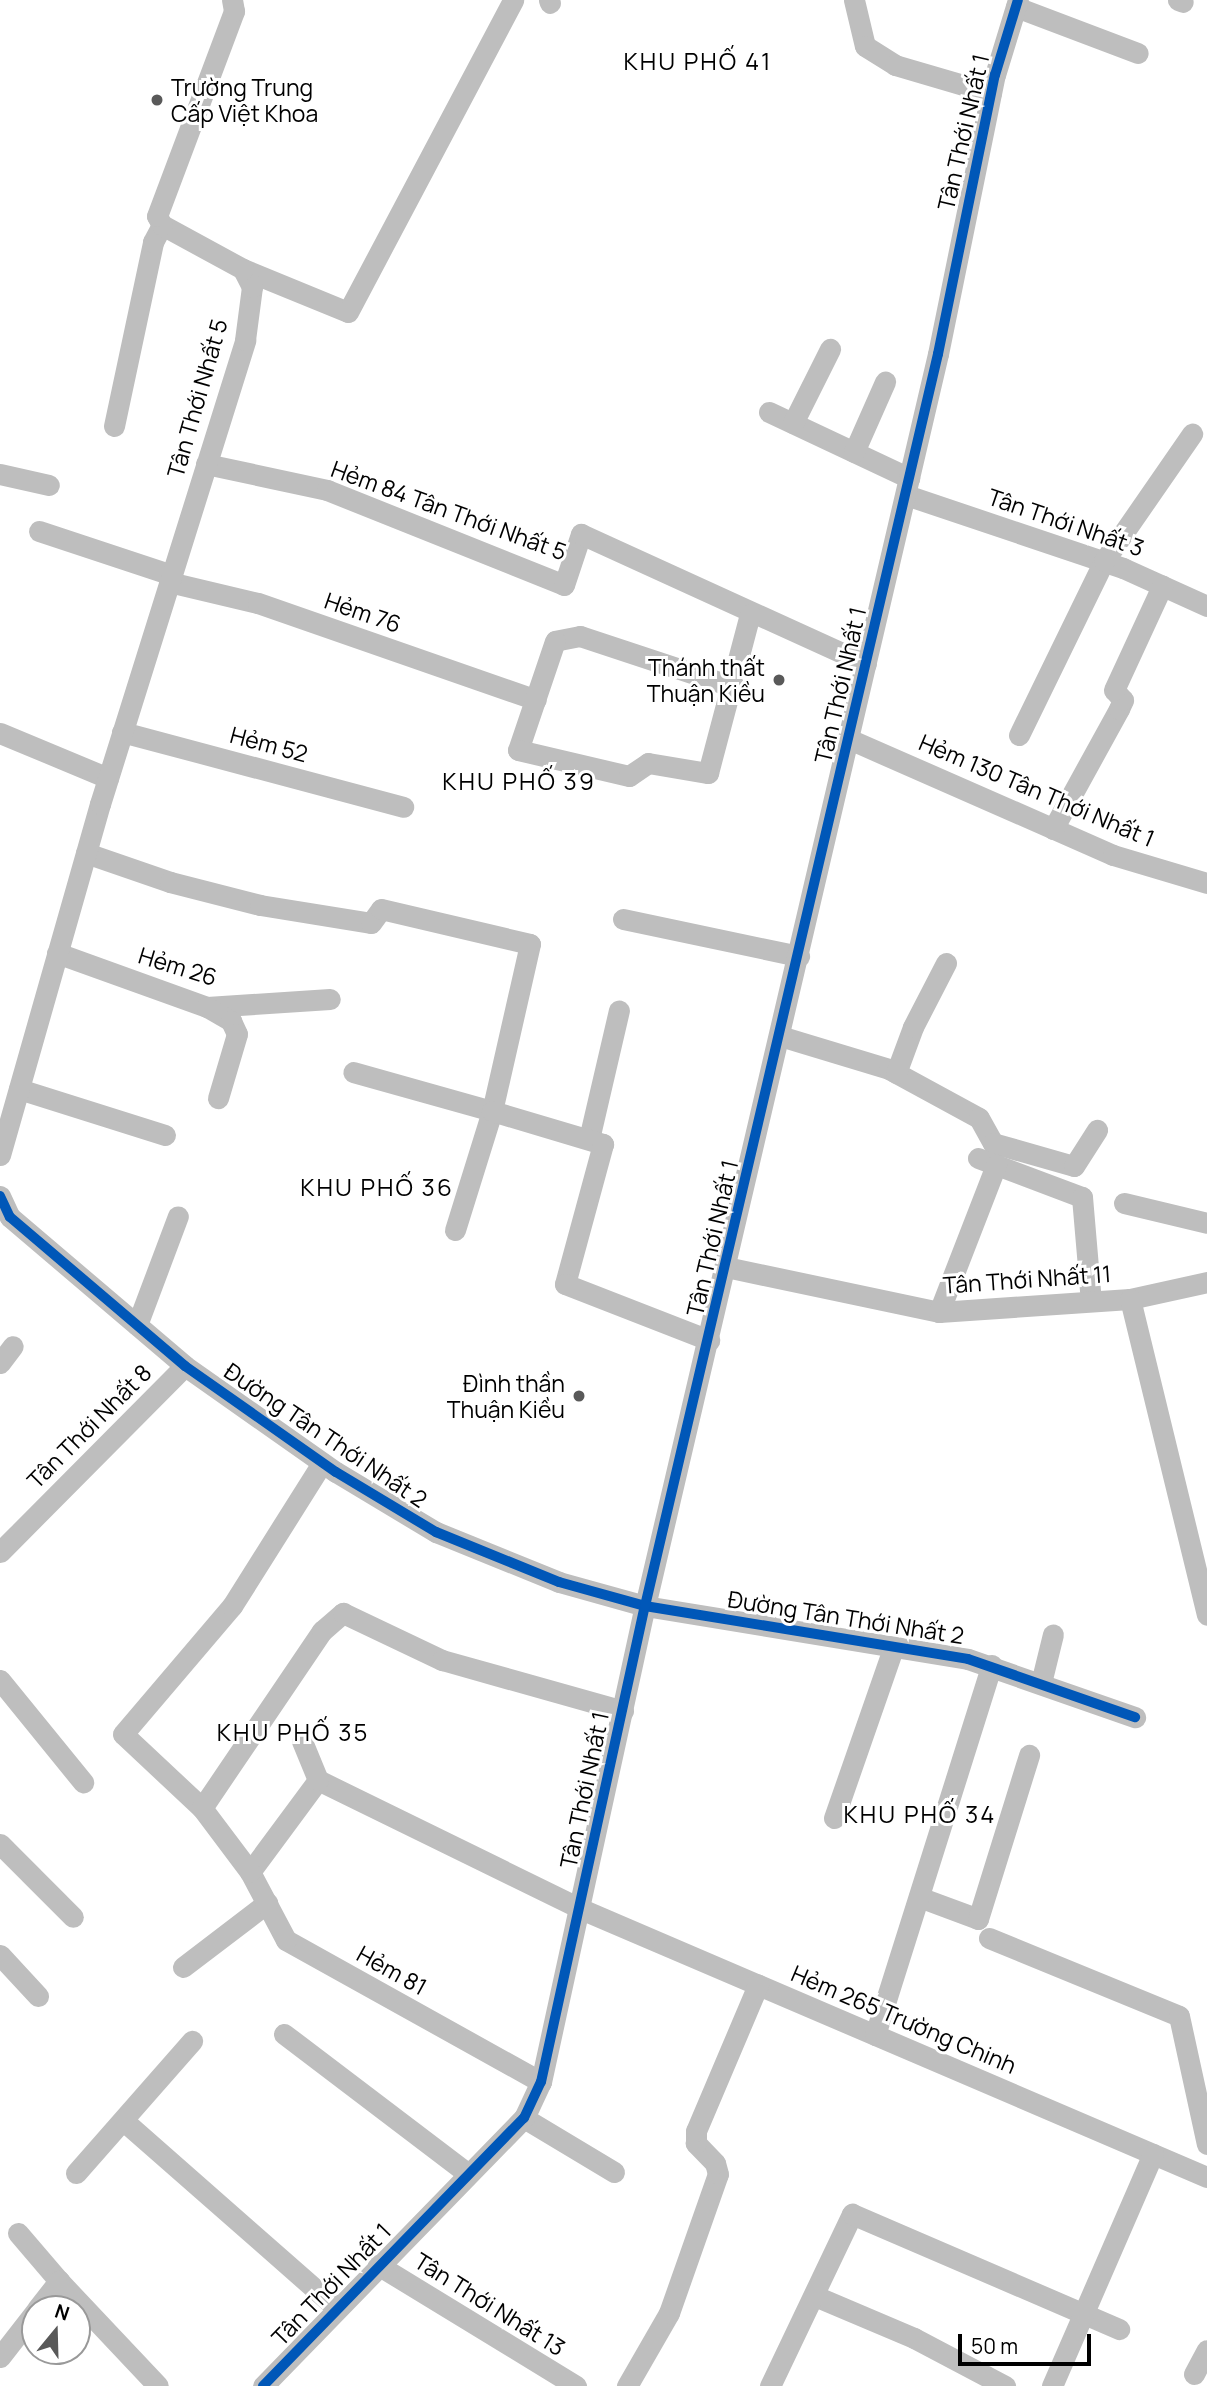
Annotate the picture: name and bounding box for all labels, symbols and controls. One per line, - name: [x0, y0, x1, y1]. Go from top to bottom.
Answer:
- district label: KHU PHỐ 41: [625, 47, 771, 75]
- street label: Tân Thới Nhất 1: [932, 51, 994, 213]
- place label: Trường Trung Cấp Việt Khoa: [171, 73, 318, 127]
- marker: Trường Trung Cấp Việt Khoa: [149, 92, 165, 108]
- street label: Tân Thới Nhất 5: [161, 315, 233, 481]
- street label: Hẻm 84 Tân Thới Nhất 5: [327, 455, 571, 565]
- street label: Tân Thới Nhất 3: [984, 482, 1148, 562]
- street label: Hẻm 76: [321, 586, 405, 638]
- street label: Tân Thới Nhất 1: [809, 604, 871, 766]
- place label: Thánh thất Thuận Kiều: [647, 653, 765, 707]
- marker: Thánh thất Thuận Kiều: [771, 672, 787, 688]
- street label: Hẻm 52: [227, 720, 311, 768]
- street label: Hẻm 130 Tân Thới Nhất 1: [915, 728, 1159, 852]
- district label: KHU PHỐ 39: [443, 767, 595, 795]
- street label: Hẻm 26: [135, 941, 221, 991]
- street label: Tân Thới Nhất 1: [681, 1157, 743, 1319]
- district label: KHU PHỐ 36: [301, 1173, 453, 1201]
- street label: Tân Thới Nhất 11: [942, 1259, 1112, 1299]
- street label: Đường Tân Thới Nhất 2: [219, 1357, 433, 1513]
- street label: Tân Thới Nhất 8: [21, 1358, 157, 1494]
- place label: Đình thần Thuận Kiều: [447, 1369, 565, 1423]
- marker: Đình thần Thuận Kiều: [571, 1388, 587, 1404]
- street label: Đường Tân Thới Nhất 2: [726, 1585, 966, 1649]
- street label: Tân Thới Nhất 1: [554, 1709, 614, 1871]
- district label: KHU PHỐ 35: [218, 1718, 368, 1746]
- district label: KHU PHỐ 34: [845, 1800, 995, 1828]
- street label: Hẻm 81: [352, 1940, 432, 2000]
- street label: Hẻm 265 Trường Chinh: [787, 1959, 1021, 2079]
- street label: Tân Thới Nhất 1: [266, 2217, 396, 2351]
- street label: Tân Thới Nhất 13: [410, 2247, 570, 2361]
- north arrow: [21, 2295, 91, 2365]
- text: N: [51, 2298, 73, 2327]
- scale bar: [962, 2320, 1095, 2364]
- text: 50 m: [971, 2332, 1018, 2360]

